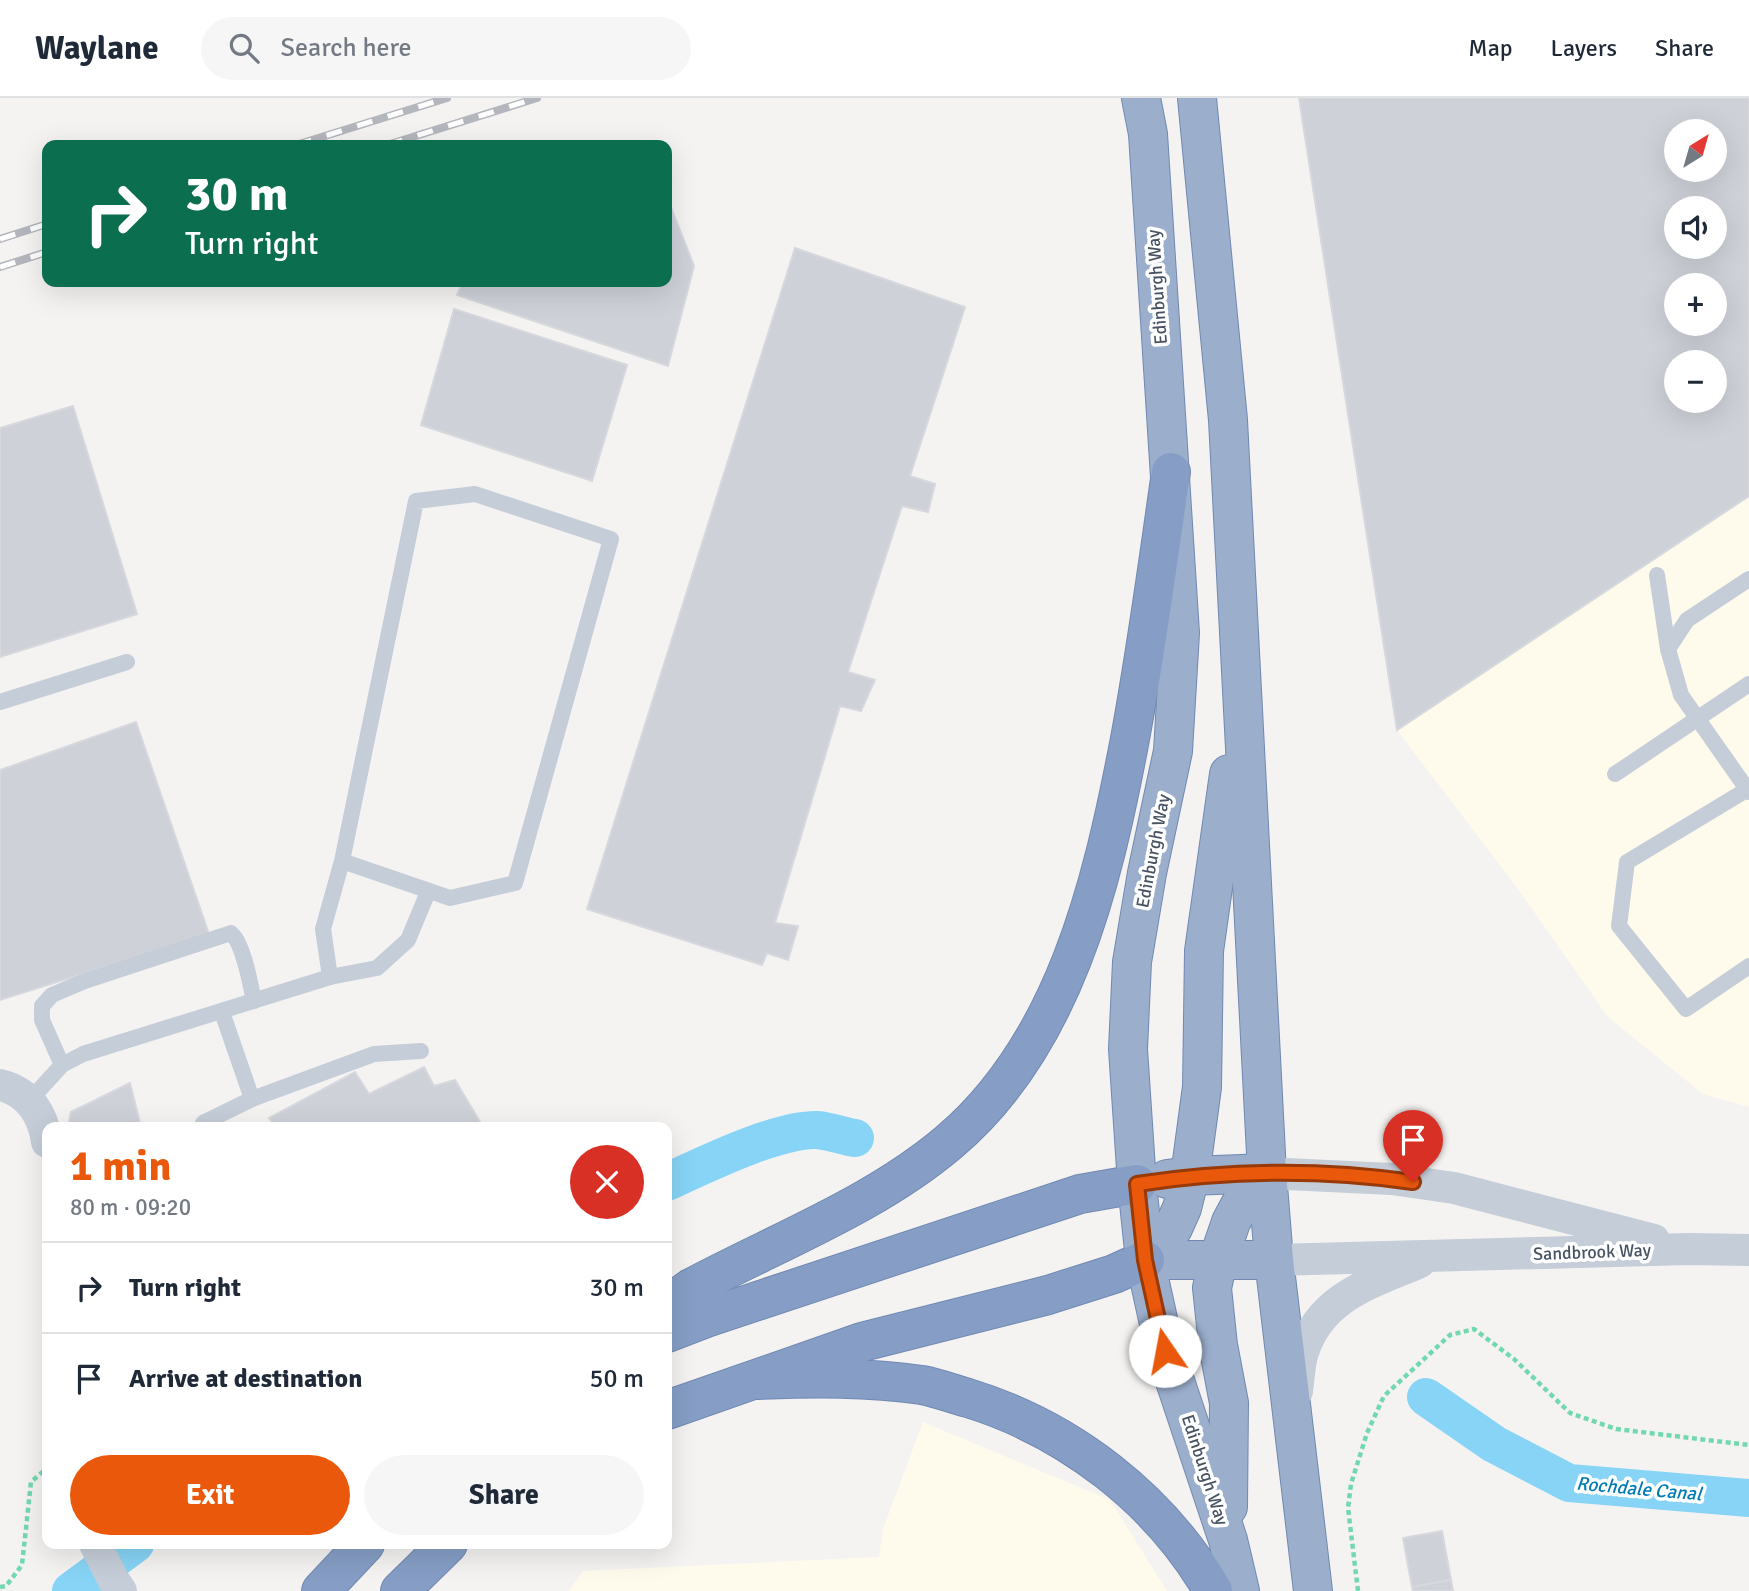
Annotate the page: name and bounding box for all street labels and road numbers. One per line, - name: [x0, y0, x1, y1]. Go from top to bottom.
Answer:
- street label: Edinburgh Way: [1142, 228, 1172, 345]
- street label: Edinburgh Way: [1131, 792, 1175, 910]
- street label: Sandbrook Way: [1533, 1239, 1652, 1265]
- street label: Edinburgh Way: [1177, 1412, 1233, 1529]

